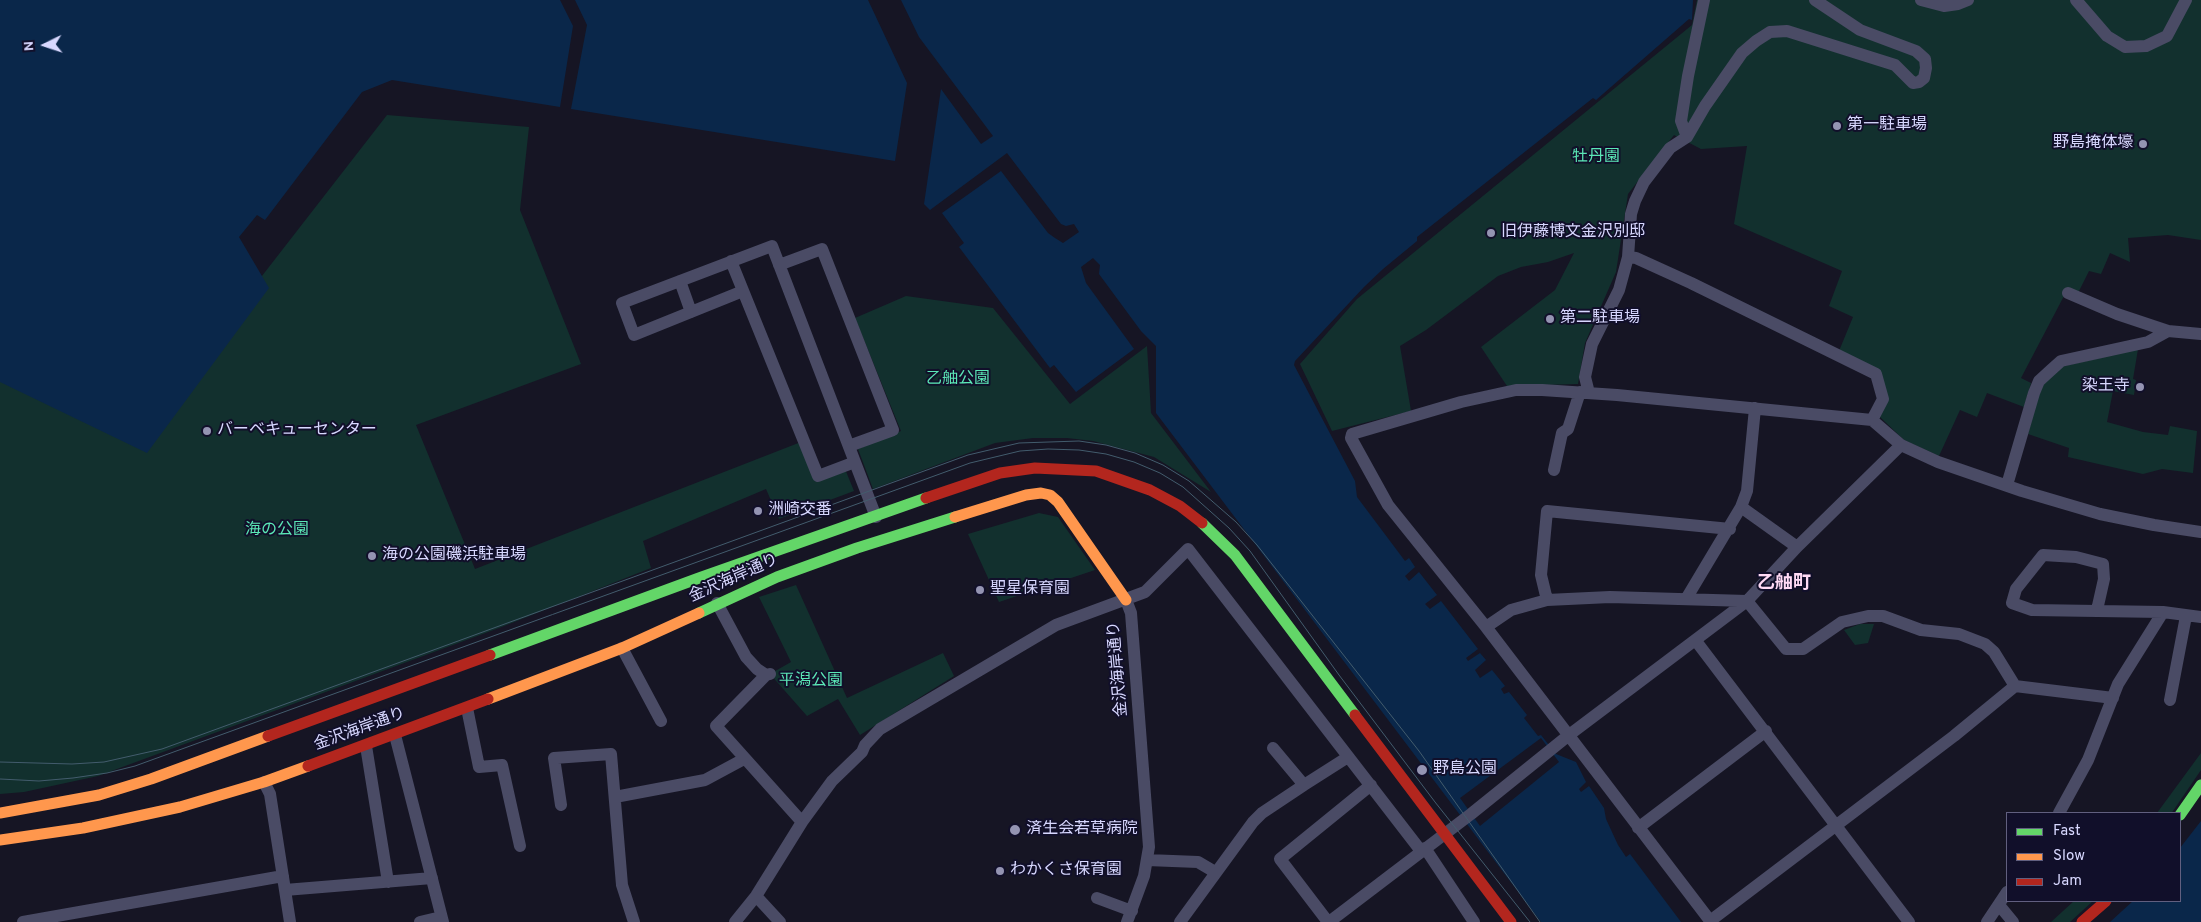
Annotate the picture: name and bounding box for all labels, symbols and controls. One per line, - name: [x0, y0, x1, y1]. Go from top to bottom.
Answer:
- north arrow: [20, 20, 70, 70]
- text: N: [21, 40, 38, 52]
- place label: 第一駐車場: [1847, 116, 1927, 136]
- marker: 第一駐車場: [1831, 120, 1843, 132]
- place label: 野島掩体壕: [2053, 134, 2133, 154]
- marker: 野島掩体壕: [2137, 138, 2149, 150]
- park label: 牡丹園: [1572, 148, 1620, 168]
- place label: 旧伊藤博文金沢別邸: [1501, 223, 1645, 243]
- marker: 旧伊藤博文金沢別邸: [1485, 227, 1497, 239]
- place label: 第二駐車場: [1560, 309, 1640, 329]
- marker: 第二駐車場: [1544, 313, 1556, 325]
- park label: 乙舳公園: [926, 370, 990, 390]
- place label: 染王寺: [2082, 377, 2130, 397]
- marker: 染王寺: [2134, 381, 2146, 393]
- place label: バーベキューセンター: [217, 421, 377, 441]
- marker: バーベキューセンター: [201, 425, 213, 437]
- place label: 洲崎交番: [768, 501, 832, 521]
- marker: 洲崎交番: [752, 505, 764, 517]
- park label: 海の公園: [245, 521, 309, 541]
- place label: 海の公園磯浜駐車場: [382, 546, 526, 566]
- marker: 海の公園磯浜駐車場: [366, 550, 378, 562]
- street label: 金沢海岸通り: [686, 551, 782, 607]
- district label: 乙舳町: [1757, 573, 1811, 595]
- place label: 聖星保育園: [990, 580, 1070, 600]
- marker: 聖星保育園: [974, 584, 986, 596]
- street label: 金沢海岸通り: [1105, 620, 1133, 718]
- park label: 平潟公園: [779, 672, 843, 692]
- street label: 金沢海岸通り: [312, 705, 408, 755]
- place label: 野島公園: [1433, 760, 1497, 780]
- marker: 野島公園: [1415, 763, 1429, 777]
- legend: [2006, 812, 2181, 902]
- place label: 済生会若草病院: [1026, 820, 1138, 840]
- text: Fast: [2053, 822, 2081, 841]
- marker: 済生会若草病院: [1008, 823, 1022, 837]
- text: Slow: [2053, 847, 2085, 866]
- place label: わかくさ保育園: [1010, 861, 1122, 881]
- marker: わかくさ保育園: [994, 865, 1006, 877]
- text: Jam: [2053, 872, 2082, 891]

